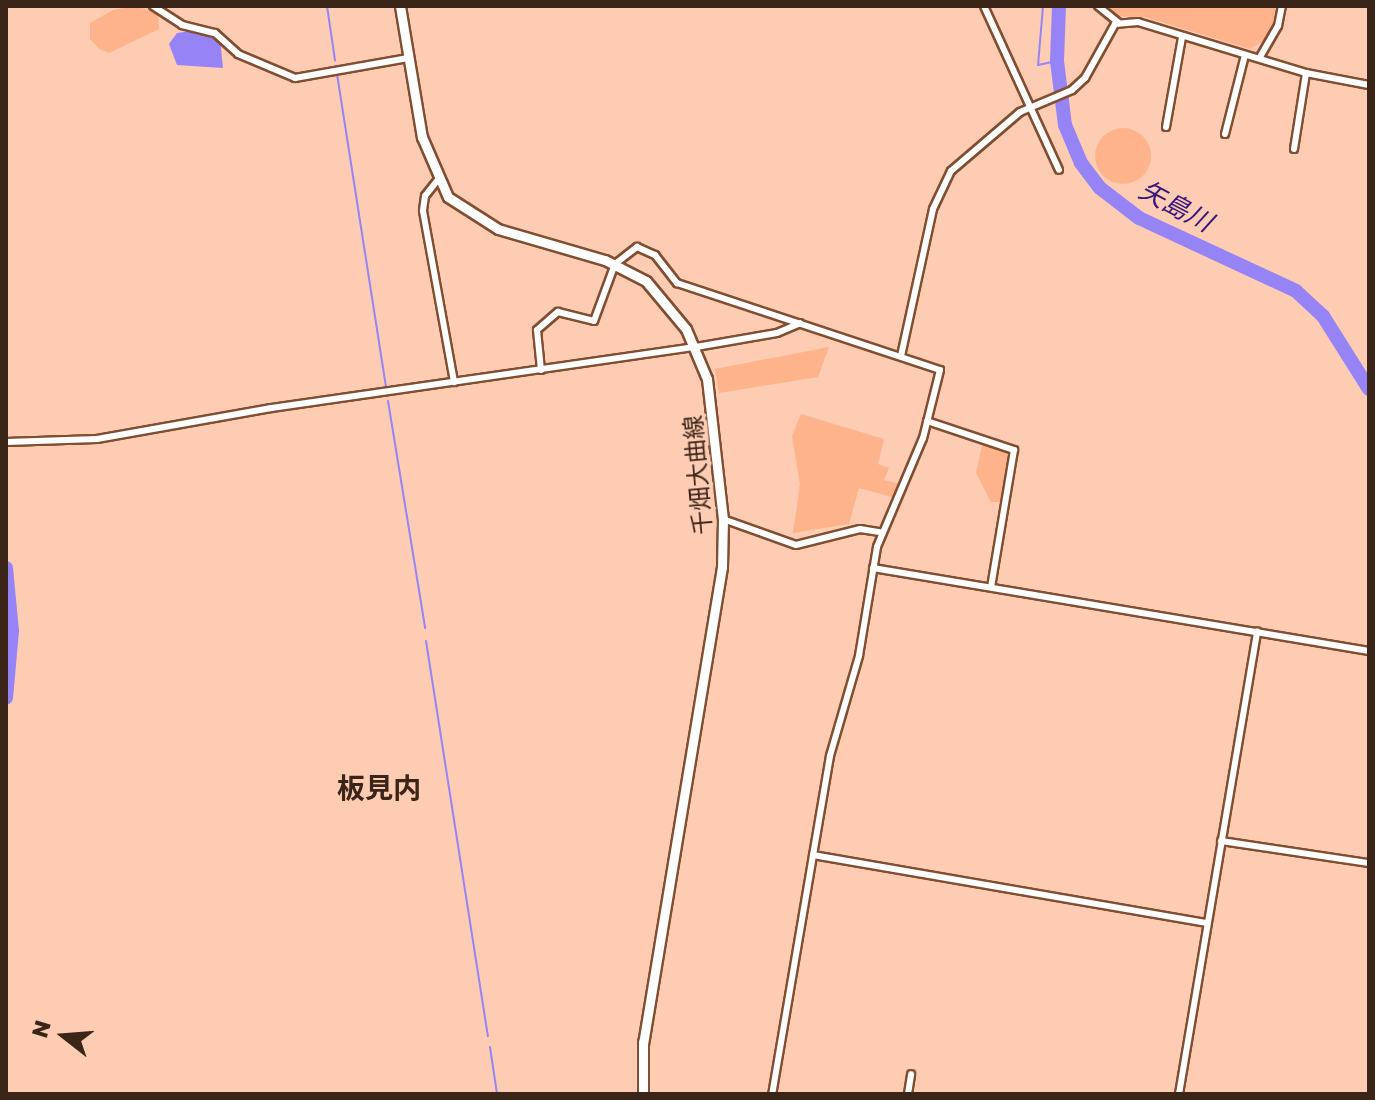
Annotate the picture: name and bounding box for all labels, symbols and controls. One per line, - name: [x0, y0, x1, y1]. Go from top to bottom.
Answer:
- water label: 矢島川: [1134, 174, 1218, 238]
- street label: 千畑大曲線: [677, 414, 717, 536]
- district label: 板見内: [337, 771, 421, 805]
- north arrow: [24, 996, 104, 1076]
- text: N: [25, 1017, 56, 1041]

